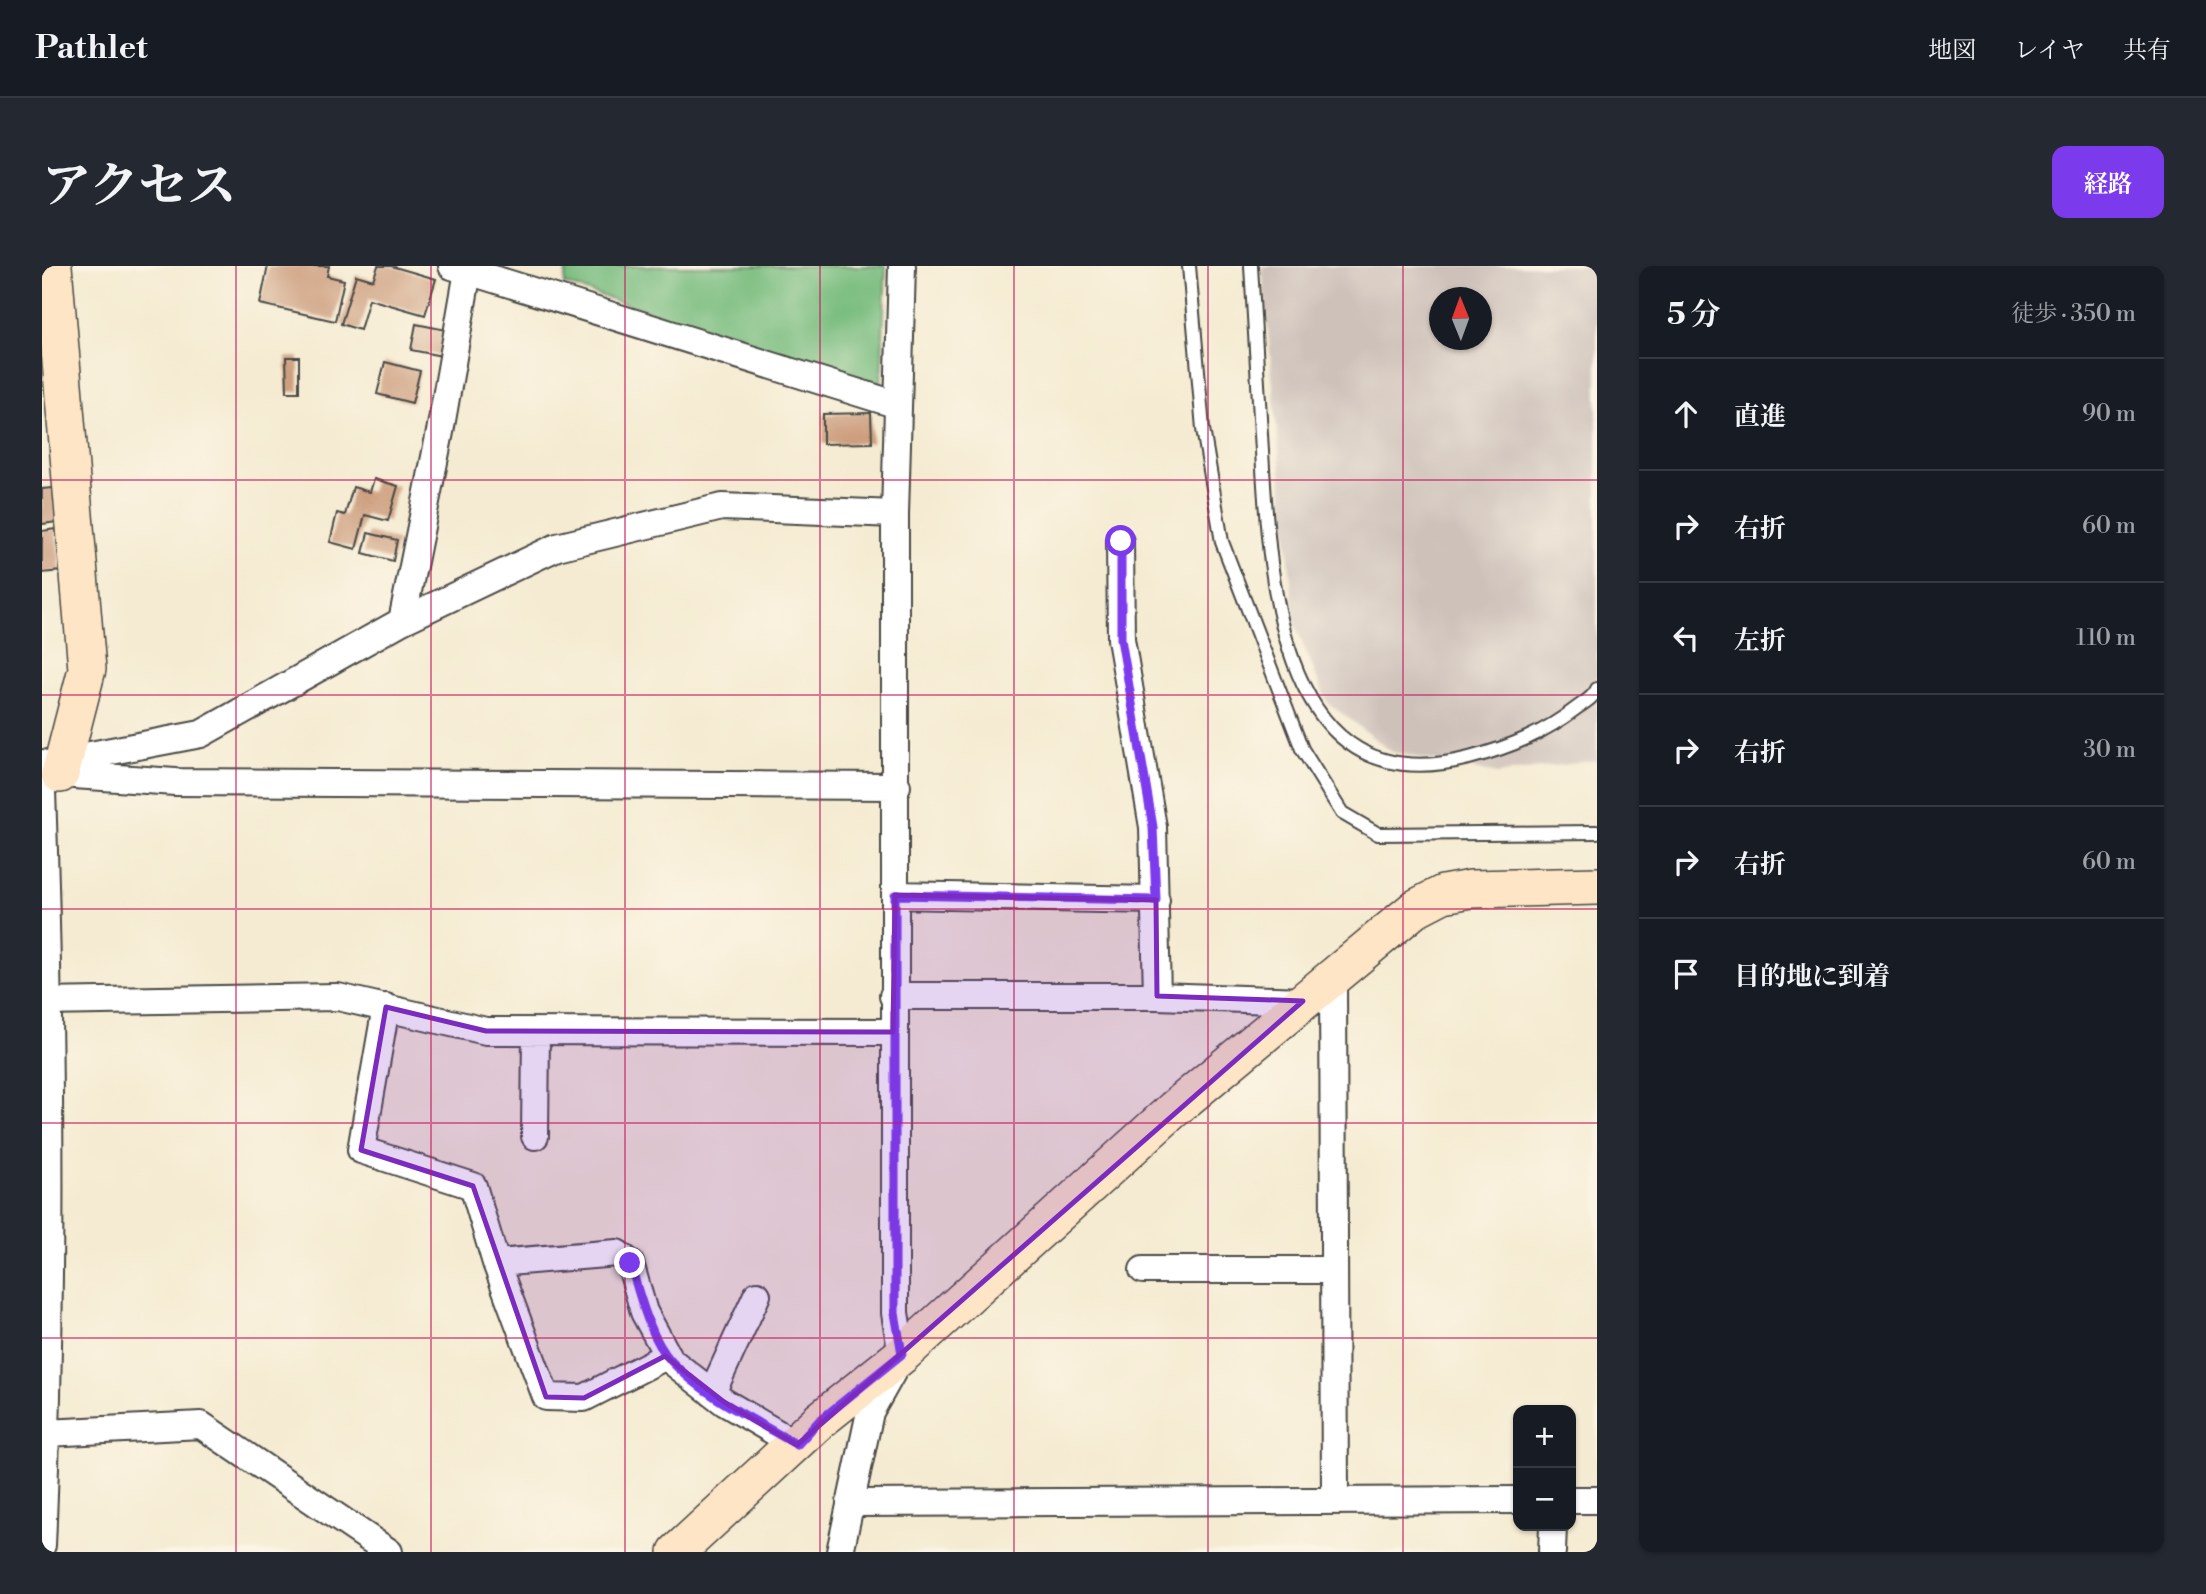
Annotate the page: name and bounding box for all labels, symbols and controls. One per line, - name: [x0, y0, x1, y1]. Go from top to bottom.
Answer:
- text: Pathlet: [35, 28, 148, 69]
- text: 地図: [1928, 36, 1976, 66]
- text: レイヤ: [2014, 36, 2085, 66]
- text: 共有: [2123, 36, 2171, 66]
- button: 経路: [2052, 146, 2164, 218]
- text: アクセス: [42, 157, 237, 218]
- north arrow: [1429, 287, 1492, 350]
- text: 5 分: [1667, 296, 1720, 334]
- text: 徒歩 · 350 m: [2011, 300, 2136, 328]
- icon: ahead: [1667, 395, 1705, 433]
- text: 90 m: [2082, 400, 2136, 428]
- text: 直進: [1734, 401, 1786, 433]
- icon: right: [1667, 507, 1705, 545]
- text: 60 m: [2082, 512, 2136, 540]
- text: 右折: [1734, 513, 1786, 545]
- route start: [1105, 525, 1136, 556]
- icon: left: [1667, 619, 1705, 657]
- text: 110 m: [2076, 624, 2136, 652]
- text: 左折: [1734, 625, 1786, 657]
- icon: right: [1667, 731, 1705, 769]
- text: 30 m: [2083, 736, 2136, 764]
- text: 右折: [1734, 737, 1786, 769]
- icon: right: [1667, 843, 1705, 881]
- text: 60 m: [2082, 848, 2136, 876]
- text: 右折: [1734, 849, 1786, 881]
- icon: arrive: [1667, 955, 1705, 993]
- text: 目的地に到着: [1734, 961, 1890, 993]
- route end: [614, 1247, 645, 1278]
- map controls: [1513, 1405, 1576, 1531]
- button: +: [1513, 1405, 1576, 1468]
- button: −: [1513, 1468, 1576, 1531]

